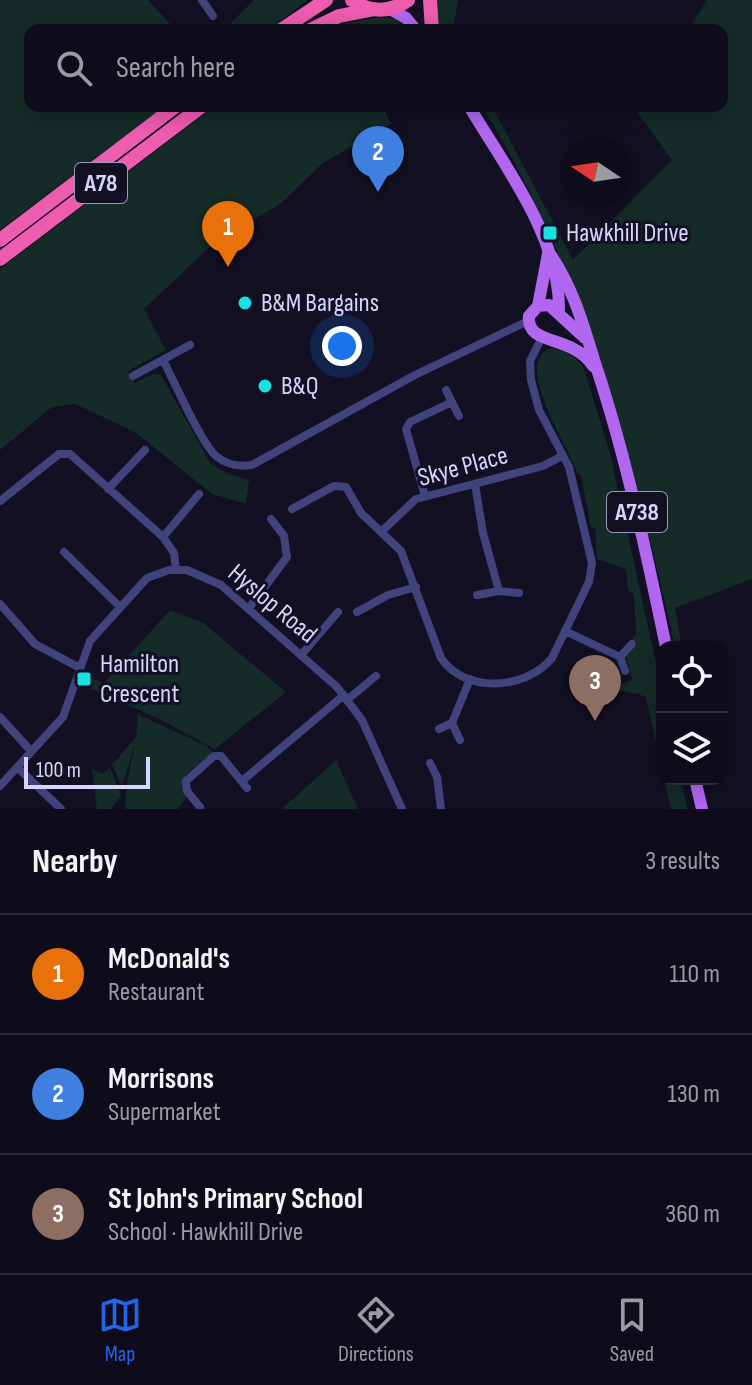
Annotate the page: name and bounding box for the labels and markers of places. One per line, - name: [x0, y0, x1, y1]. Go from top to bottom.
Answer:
- pin: 2: [352, 126, 404, 192]
- pin: 1: [202, 201, 254, 267]
- place label: Hawkhill Drive: [566, 218, 689, 249]
- marker: Hawkhill Drive: [541, 224, 559, 242]
- place label: B&M Bargains: [261, 288, 379, 319]
- marker: B&M Bargains: [236, 294, 254, 312]
- place label: B&Q: [281, 371, 319, 402]
- marker: B&Q: [256, 377, 274, 395]
- place label: Hamilton Crescent: [100, 649, 179, 710]
- pin: 3: [569, 655, 621, 721]
- marker: Hamilton Crescent: [75, 670, 93, 688]

